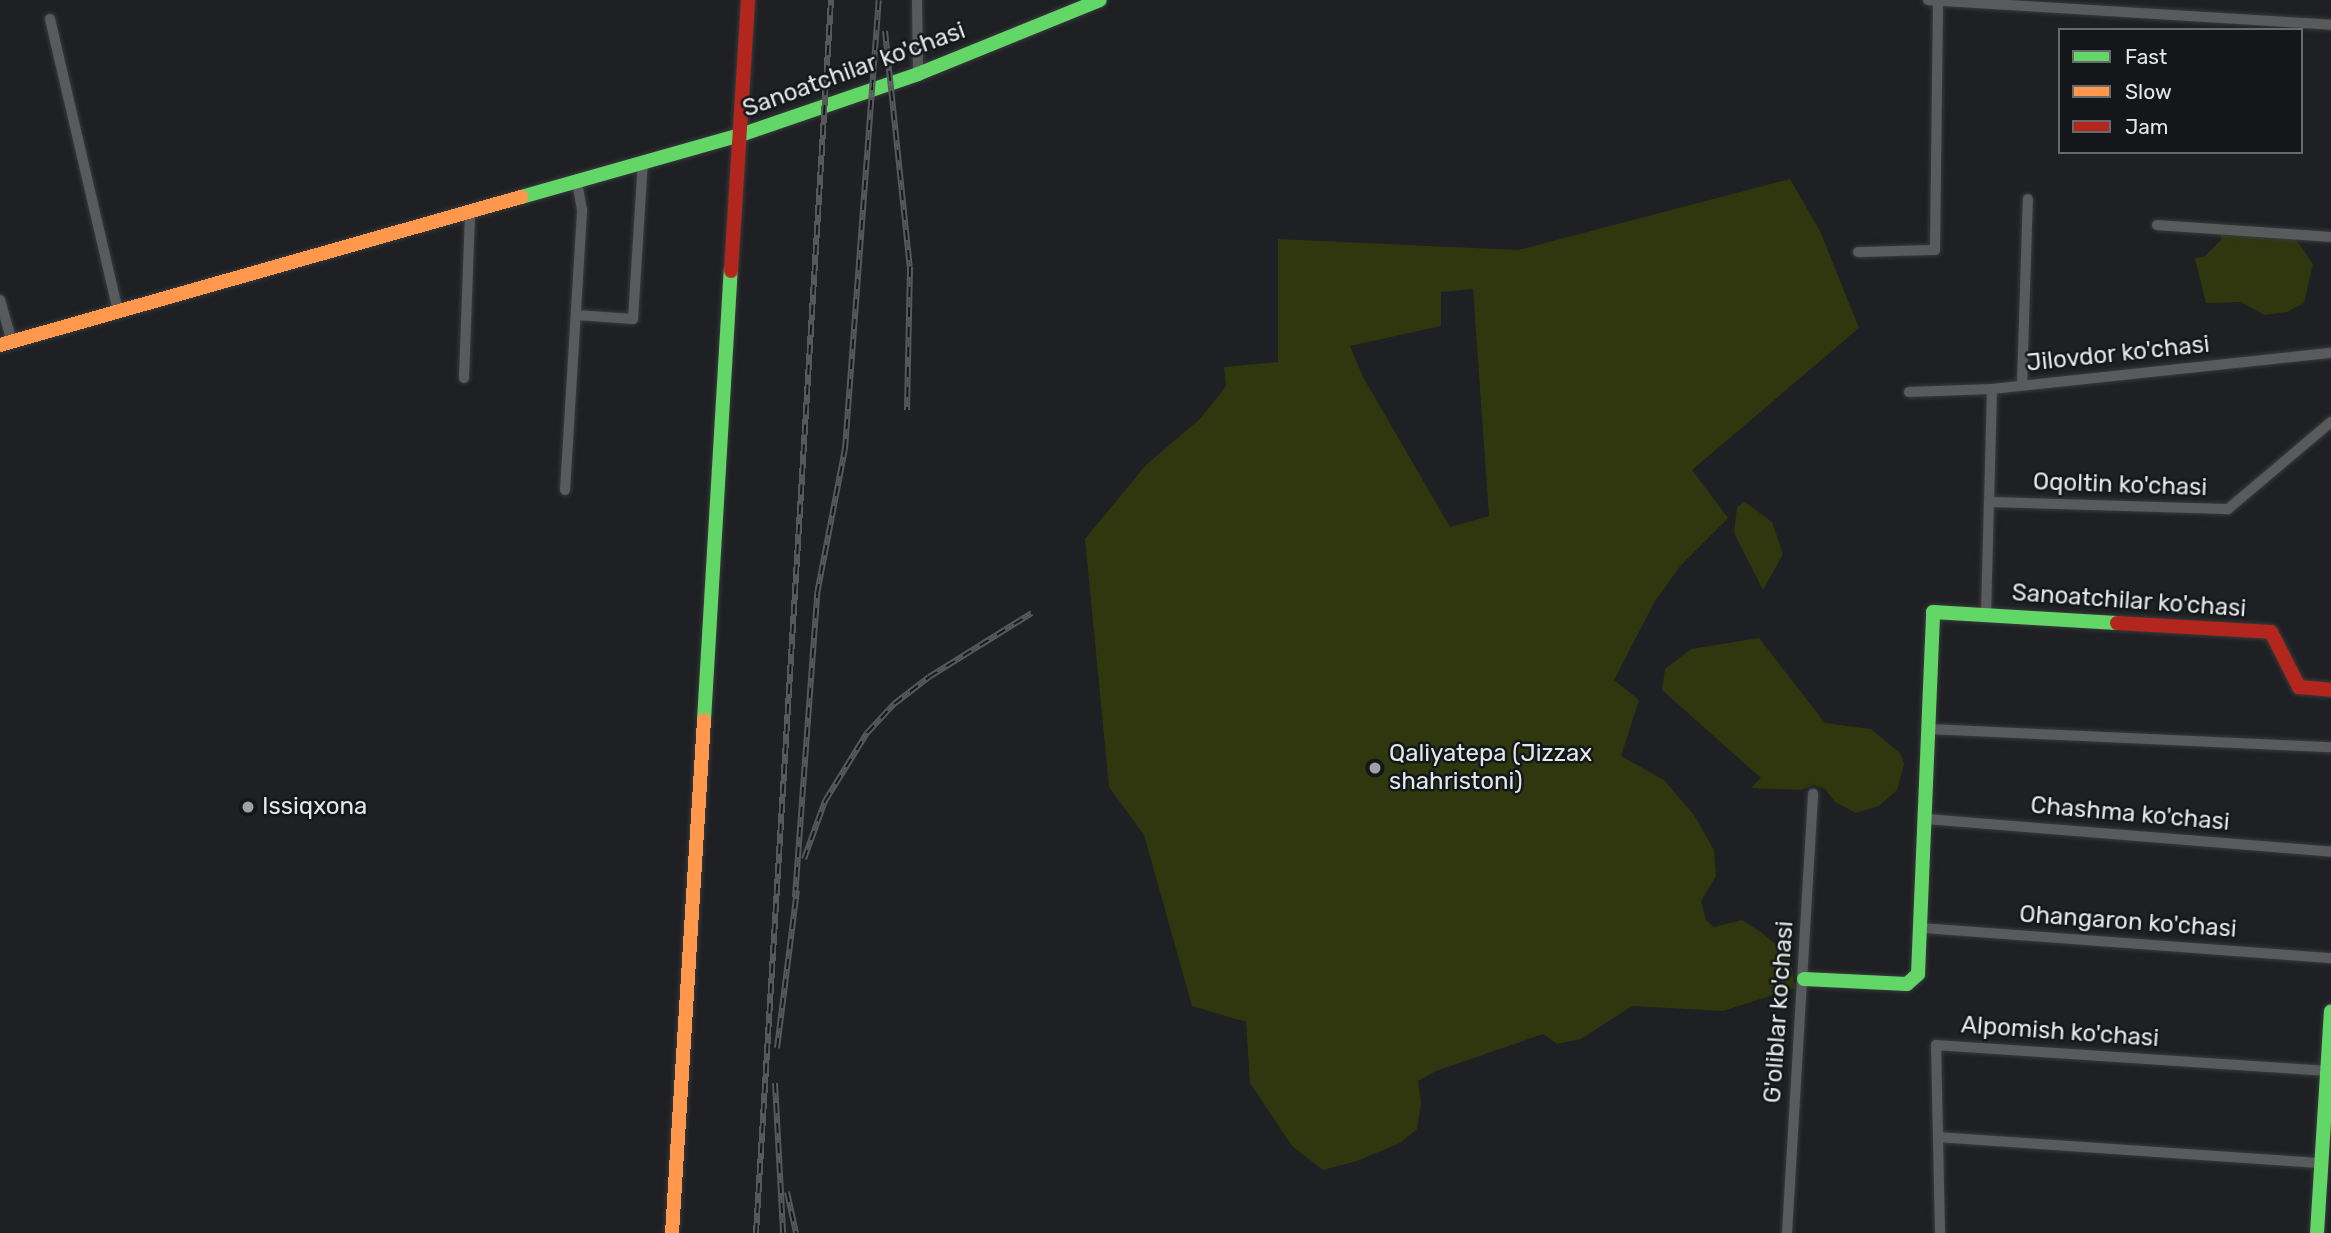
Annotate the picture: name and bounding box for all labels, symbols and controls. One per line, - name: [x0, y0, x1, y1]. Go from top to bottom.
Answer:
- street label: Sanoatchilar ko'chasi: [739, 16, 969, 124]
- legend: [2058, 28, 2303, 154]
- text: Fast: [2125, 44, 2167, 69]
- text: Slow: [2125, 79, 2172, 104]
- text: Jam: [2125, 114, 2169, 139]
- street label: Jilovdor ko'chasi: [2025, 330, 2211, 378]
- street label: Oqoltin ko'chasi: [2032, 468, 2208, 502]
- street label: Sanoatchilar ko'chasi: [2011, 578, 2247, 624]
- place label: Qaliyatepa (Jizzax shahristoni): [1389, 740, 1592, 796]
- marker: Qaliyatepa (Jizzax shahristoni): [1367, 760, 1383, 776]
- street label: Chashma ko'chasi: [2029, 791, 2231, 837]
- place label: Issiqxona: [262, 793, 367, 821]
- marker: Issiqxona: [240, 799, 256, 815]
- street label: Ohangaron ko'chasi: [2018, 900, 2238, 944]
- street label: G'oliblar ko'chasi: [1758, 920, 1800, 1104]
- street label: Alpomish ko'chasi: [1960, 1011, 2160, 1053]

